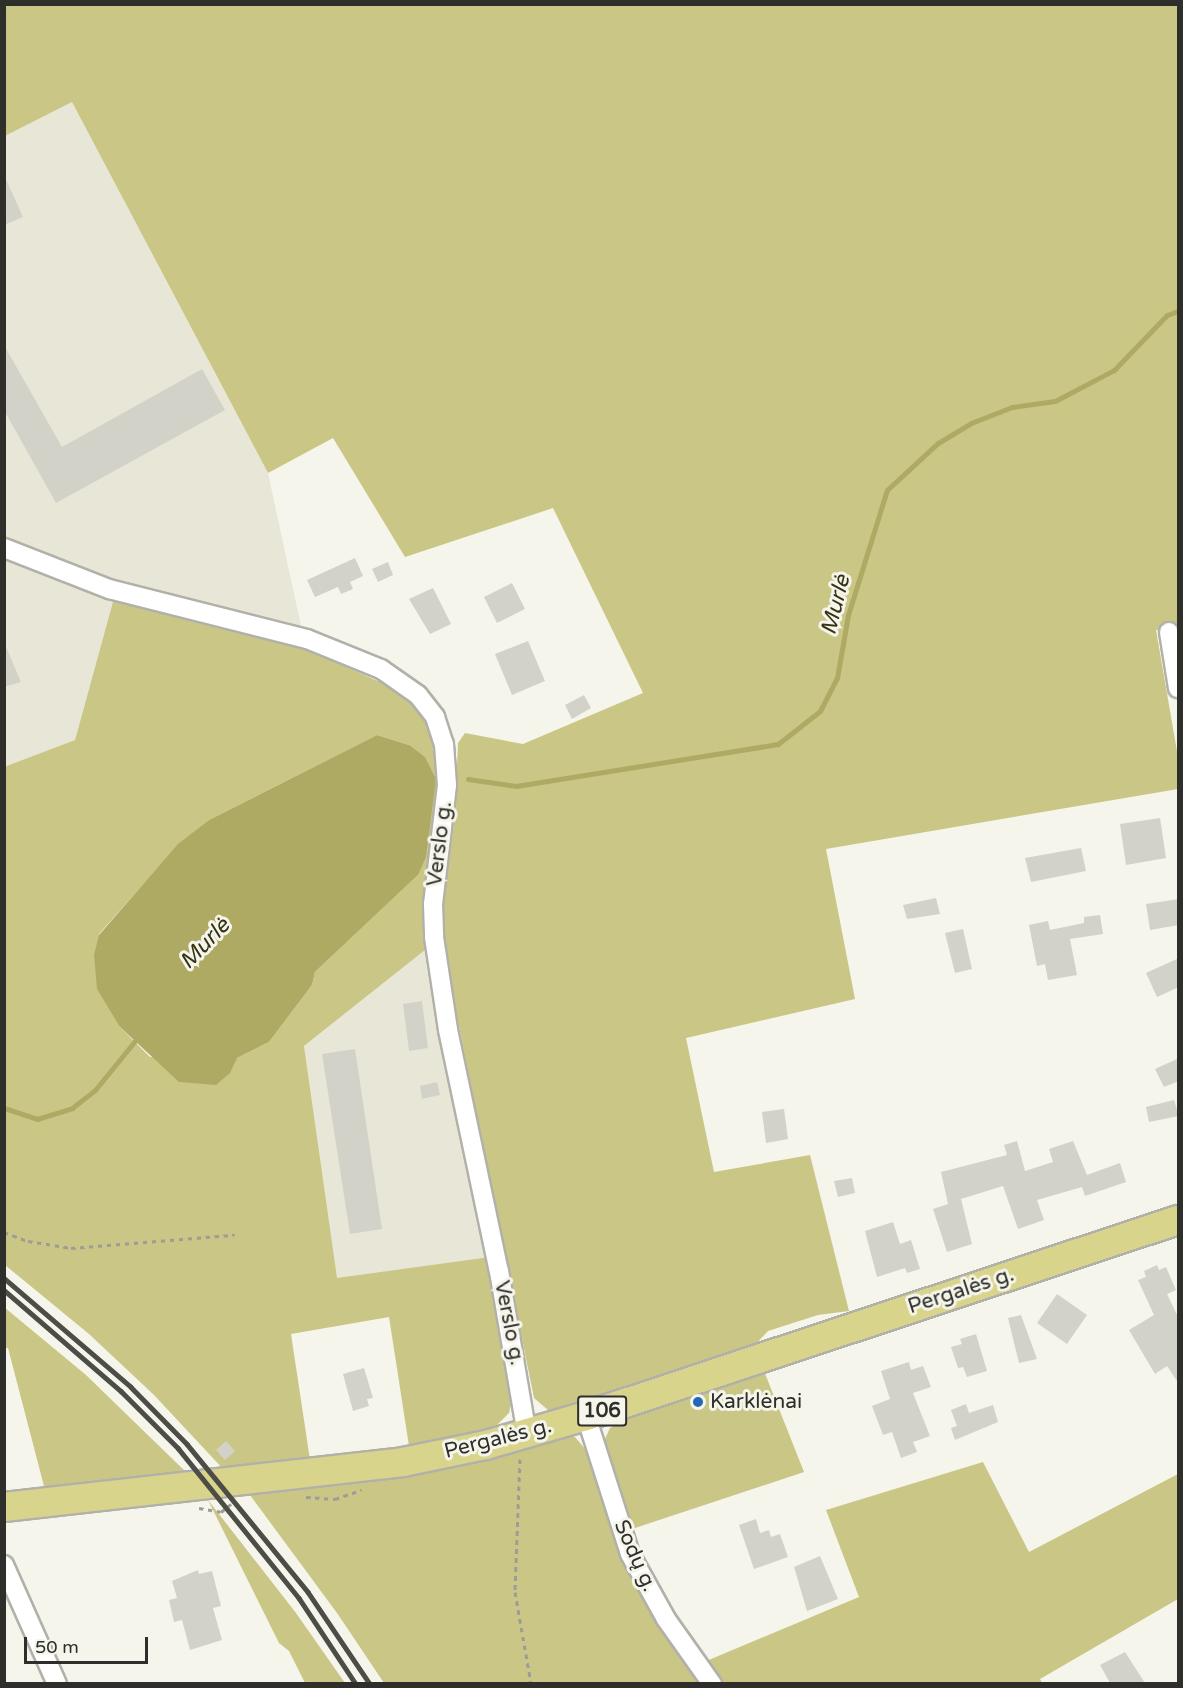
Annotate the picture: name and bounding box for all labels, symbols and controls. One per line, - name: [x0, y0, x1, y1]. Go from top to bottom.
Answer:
- water label: Murlė: [816, 572, 856, 638]
- street label: Verslo g.: [422, 800, 458, 888]
- water label: Murlė: [174, 913, 236, 975]
- street label: Pergalės g.: [905, 1262, 1017, 1320]
- street label: Verslo g.: [488, 1279, 530, 1367]
- place label: Karklėnai: [710, 1389, 802, 1415]
- road number: 106: [576, 1394, 628, 1428]
- marker: Karklėnai: [691, 1395, 705, 1409]
- street label: Pergalės g.: [442, 1413, 554, 1465]
- street label: Sodų g.: [608, 1516, 662, 1596]
- scale bar: [27, 1625, 152, 1663]
- text: 50 m: [35, 1636, 79, 1658]

